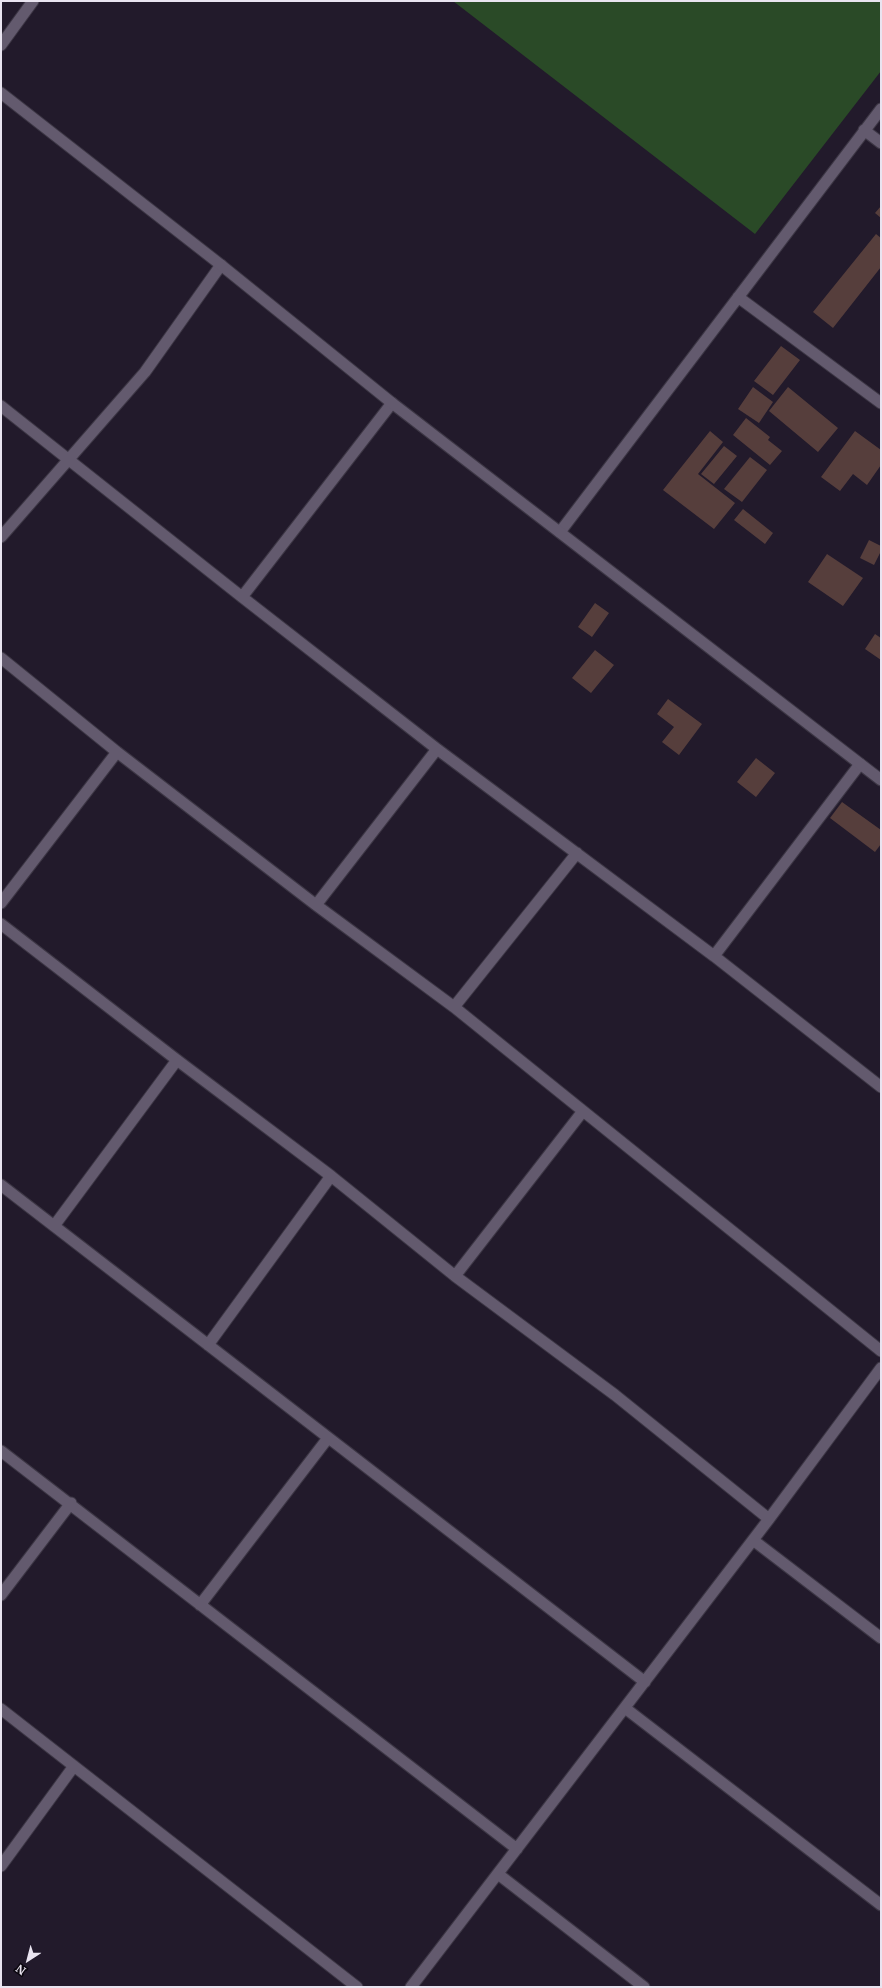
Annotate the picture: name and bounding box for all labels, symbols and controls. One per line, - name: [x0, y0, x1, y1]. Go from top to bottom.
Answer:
- north arrow: [8, 1940, 48, 1980]
- text: N: [13, 1961, 29, 1978]

